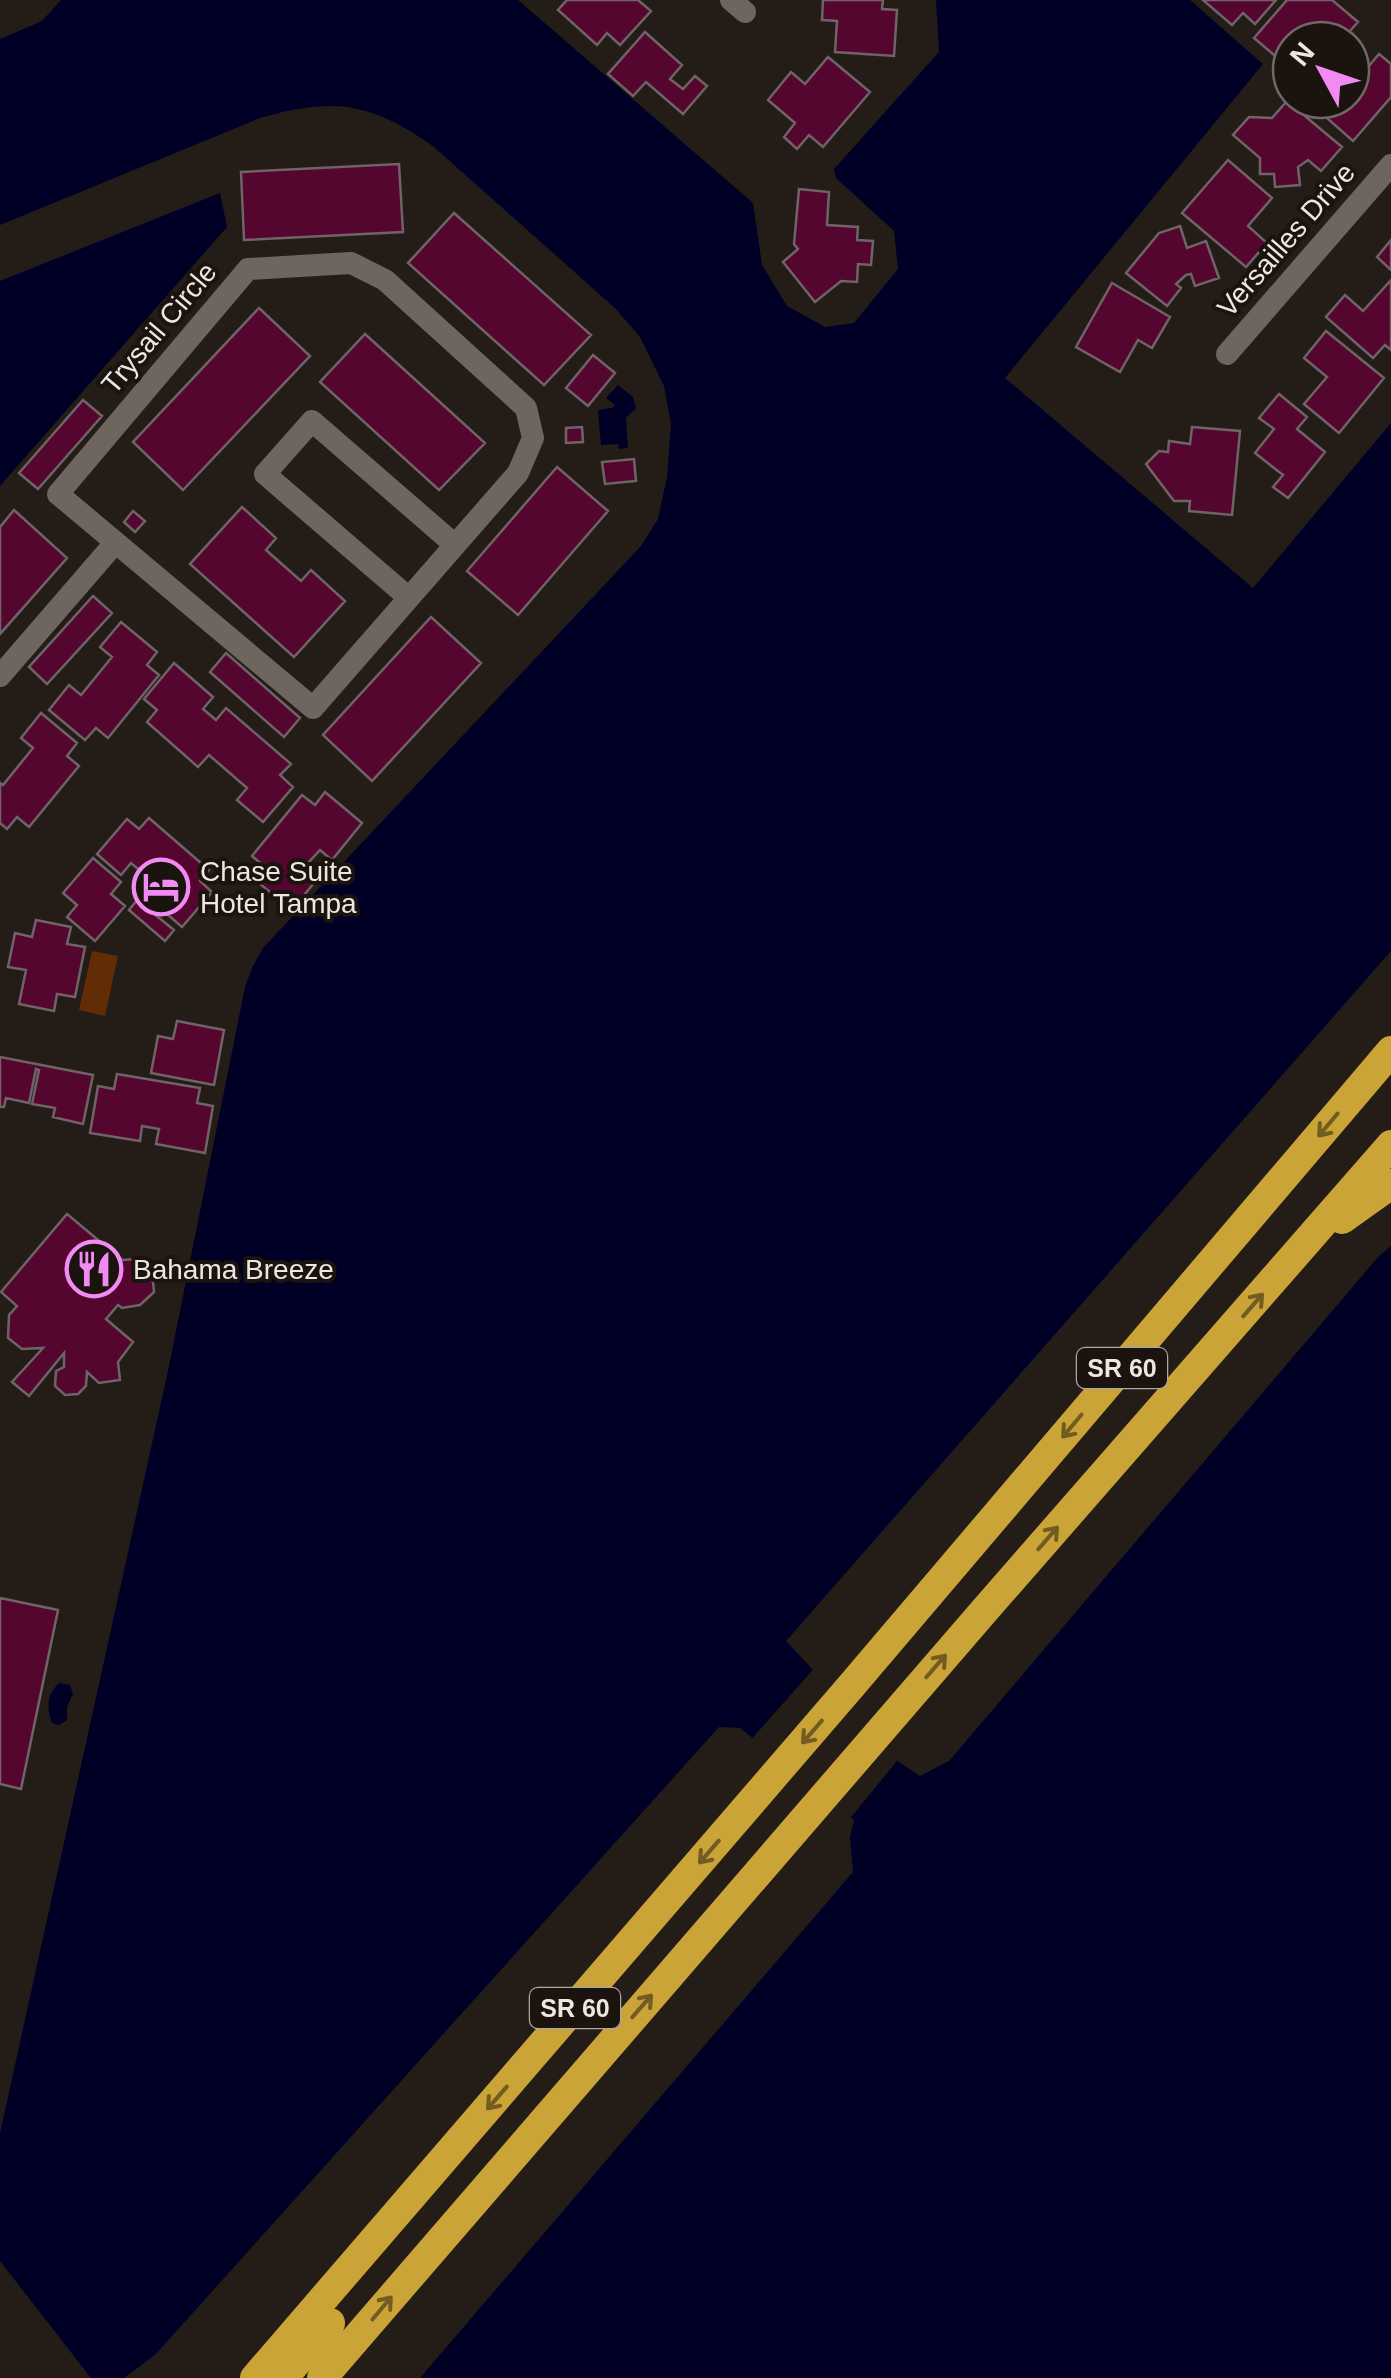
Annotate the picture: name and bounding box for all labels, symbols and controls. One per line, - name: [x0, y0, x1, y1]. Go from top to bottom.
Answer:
- north arrow: [1271, 20, 1371, 120]
- text: N: [1284, 37, 1321, 72]
- street label: Versailles Drive: [1211, 157, 1361, 323]
- street label: Trysail Circle: [95, 256, 223, 400]
- place label: Chase Suite Hotel Tampa: [200, 856, 357, 919]
- hotel icon: Chase Suite Hotel Tampa: [131, 857, 191, 917]
- one-way arrow: [1317, 1112, 1340, 1137]
- restaurant icon: Bahama Breeze: [64, 1239, 124, 1299]
- place label: Bahama Breeze: [133, 1254, 334, 1285]
- one-way arrow: [1241, 1293, 1264, 1318]
- road number: SR 60: [1077, 1348, 1167, 1388]
- one-way arrow: [1062, 1413, 1084, 1439]
- one-way arrow: [1036, 1526, 1059, 1551]
- one-way arrow: [924, 1654, 946, 1680]
- one-way arrow: [802, 1718, 824, 1744]
- one-way arrow: [698, 1839, 721, 1864]
- road number: SR 60: [530, 1988, 620, 2028]
- one-way arrow: [631, 1993, 653, 2019]
- one-way arrow: [486, 2085, 508, 2111]
- one-way arrow: [370, 2296, 393, 2321]

